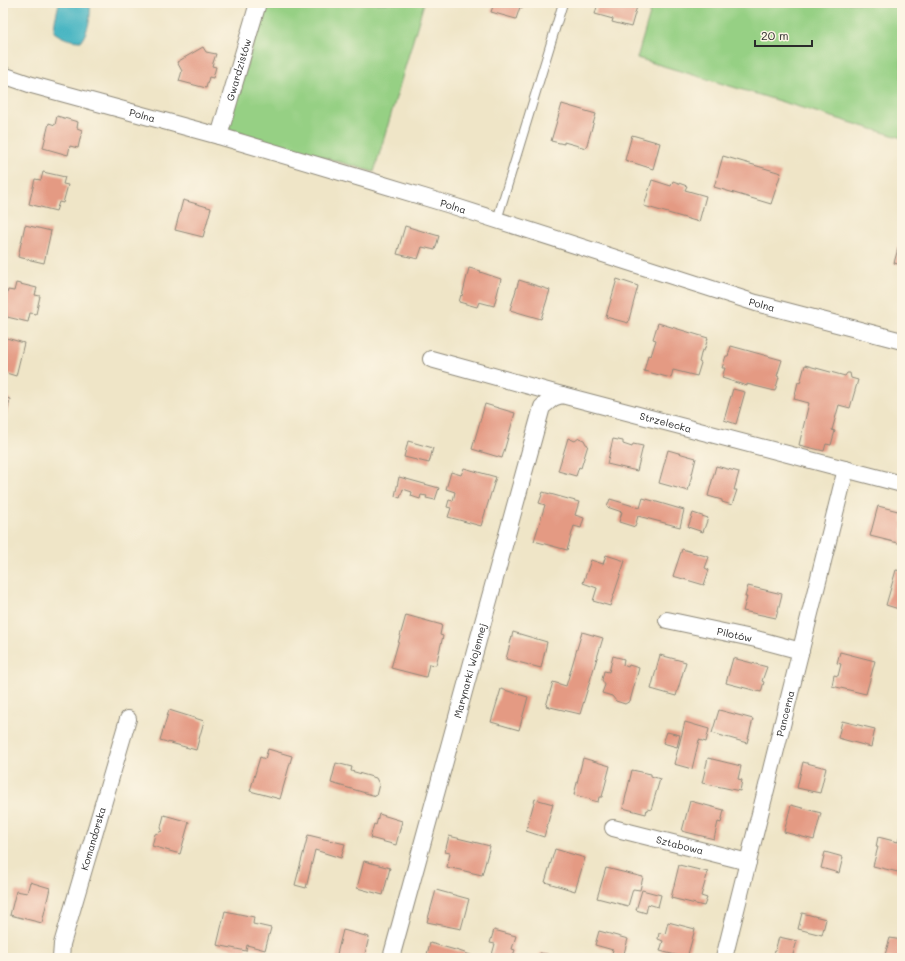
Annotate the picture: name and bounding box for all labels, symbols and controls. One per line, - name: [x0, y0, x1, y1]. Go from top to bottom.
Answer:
- scale bar: [755, 22, 812, 48]
- text: 20 m: [761, 27, 789, 43]
- street label: Gwardzistów: [223, 37, 254, 103]
- street label: Polna: [128, 105, 157, 125]
- street label: Polna: [439, 195, 468, 217]
- street label: Polna: [747, 294, 776, 315]
- street label: Strzelecka: [638, 409, 693, 436]
- street label: Marynarki Wojennej: [450, 622, 489, 720]
- street label: Pilotów: [716, 624, 754, 645]
- street label: Pancerna: [773, 689, 797, 738]
- street label: Komandorska: [77, 805, 109, 872]
- street label: Sztabowa: [655, 832, 705, 858]

